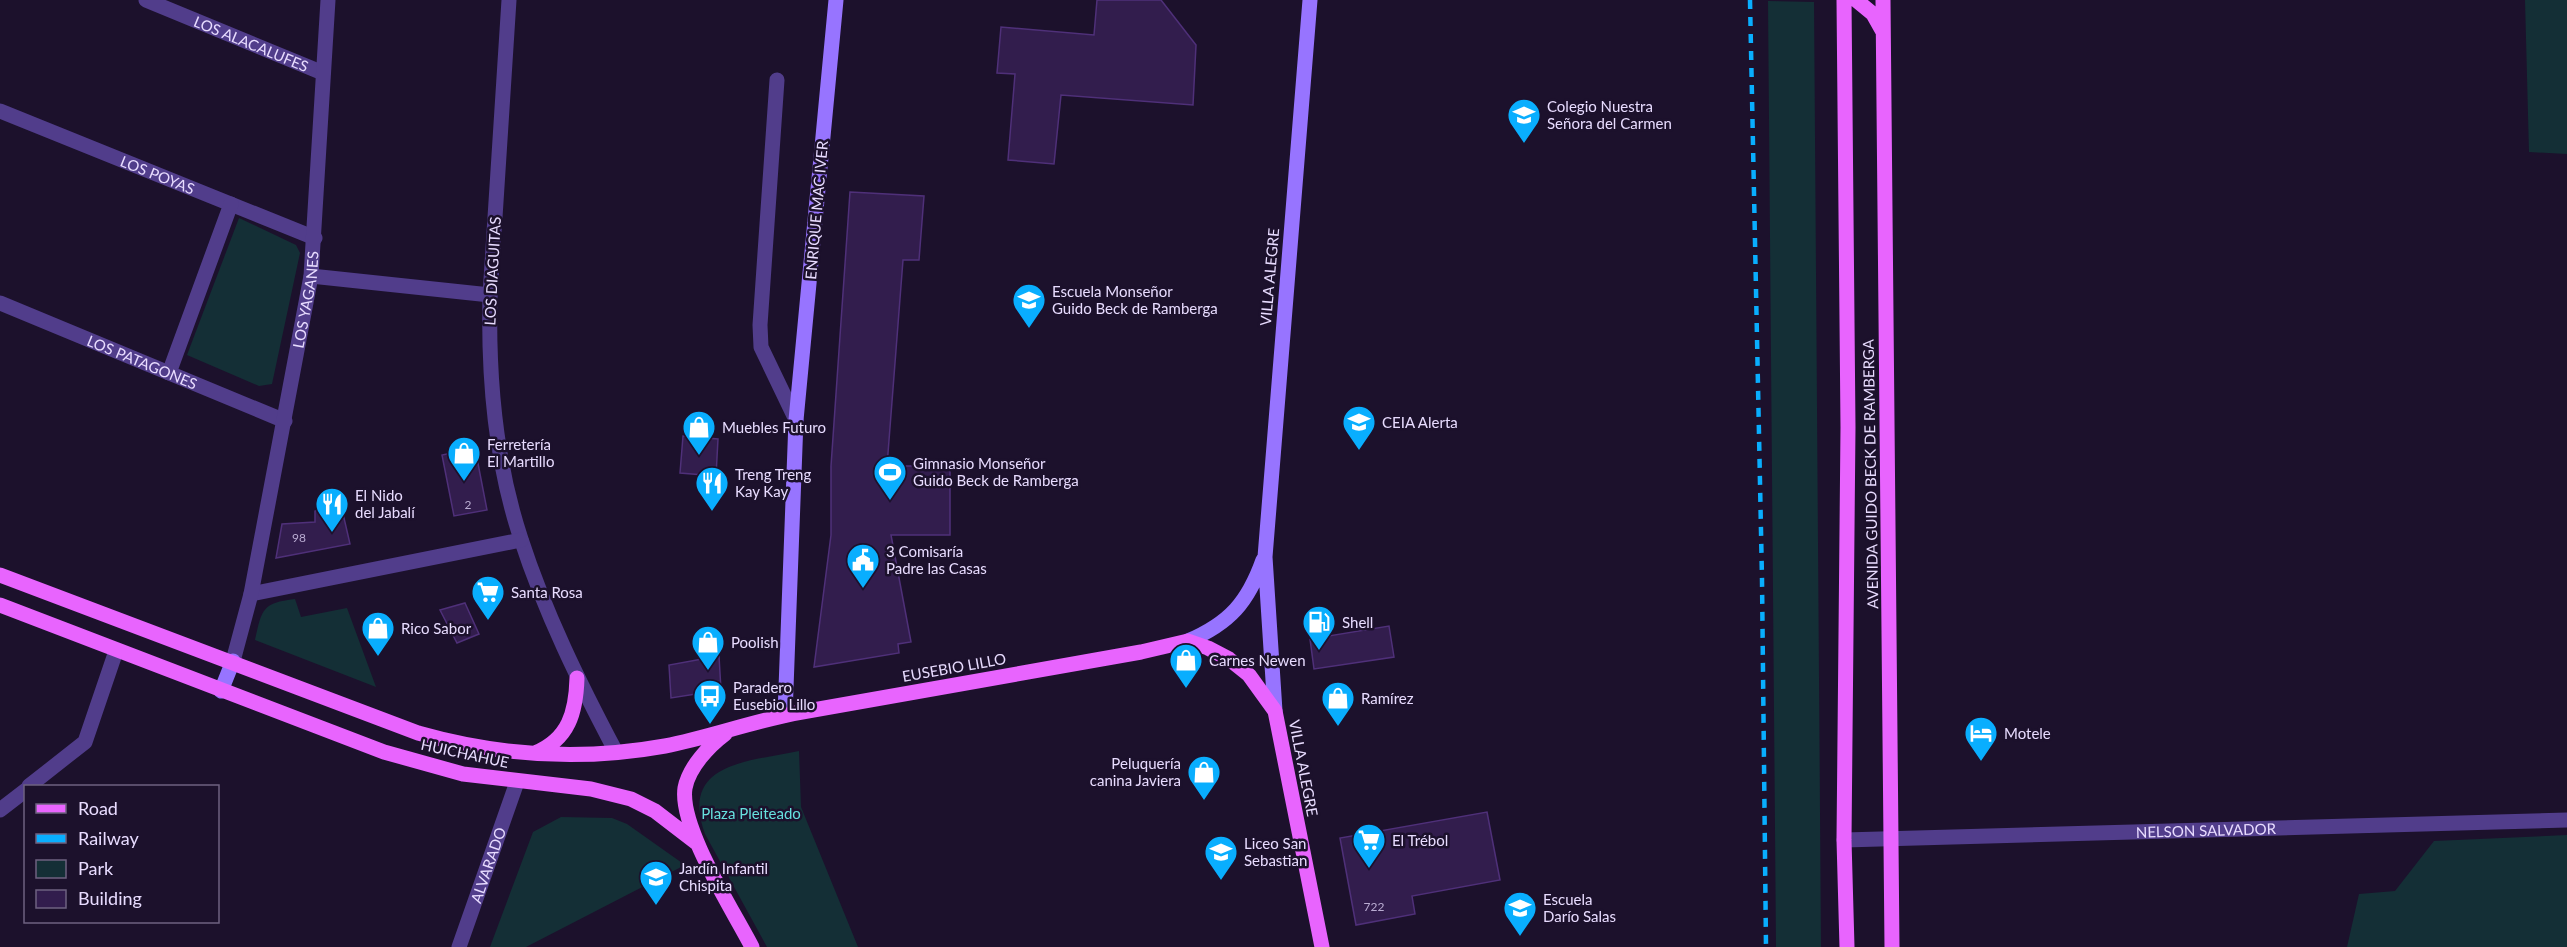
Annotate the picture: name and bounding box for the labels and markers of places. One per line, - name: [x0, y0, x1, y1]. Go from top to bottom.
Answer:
- school or university icon: Colegio Nuestra Señora del Carmen: [1506, 97, 1542, 144]
- place label: Colegio Nuestra Señora del Carmen: [1547, 97, 1672, 132]
- school or university icon: Escuela Monseñor Guido Beck de Ramberga: [1011, 282, 1047, 329]
- place label: Escuela Monseñor Guido Beck de Ramberga: [1052, 282, 1218, 317]
- school or university icon: CEIA Alerta: [1341, 404, 1377, 451]
- shop icon: Muebles Futuro: [681, 409, 717, 456]
- place label: CEIA Alerta: [1382, 413, 1458, 431]
- place label: Muebles Futuro: [722, 418, 826, 436]
- shop icon: Ferretería El Martillo: [446, 435, 482, 482]
- place label: Ferretería El Martillo: [487, 435, 554, 470]
- sports icon: Gimnasio Monseñor Guido Beck de Ramberga: [872, 454, 908, 501]
- place label: Gimnasio Monseñor Guido Beck de Ramberga: [913, 454, 1079, 489]
- restaurant icon: Treng Treng Kay Kay: [694, 465, 730, 512]
- place label: Treng Treng Kay Kay: [735, 465, 811, 500]
- restaurant icon: El Nido del Jabalí: [314, 486, 350, 533]
- place label: El Nido del Jabalí: [355, 486, 416, 521]
- public building icon: 3 Comisaría Padre las Casas: [845, 542, 881, 589]
- place label: 3 Comisaría Padre las Casas: [886, 542, 987, 577]
- supermarket icon: Santa Rosa: [470, 574, 506, 621]
- place label: Santa Rosa: [511, 583, 583, 601]
- fuel station icon: Shell: [1301, 604, 1337, 651]
- shop icon: Rico Sabor: [360, 610, 396, 657]
- place label: Shell: [1342, 613, 1373, 631]
- place label: Rico Sabor: [401, 619, 472, 637]
- shop icon: Poolish: [690, 624, 726, 671]
- place label: Poolish: [731, 633, 779, 651]
- shop icon: Carnes Newen: [1168, 642, 1204, 689]
- place label: Carnes Newen: [1209, 651, 1306, 669]
- bus stop icon: Paradero Eusebio Lillo: [692, 678, 728, 725]
- place label: Paradero Eusebio Lillo: [733, 678, 815, 713]
- shop icon: Ramírez: [1320, 680, 1356, 727]
- place label: Ramírez: [1361, 689, 1414, 707]
- hotel icon: Motele: [1963, 715, 1999, 762]
- place label: Motele: [2004, 724, 2051, 742]
- place label: Peluquería canina Javiera: [1090, 754, 1181, 789]
- shop icon: Peluquería canina Javiera: [1186, 754, 1222, 801]
- supermarket icon: El Trébol: [1351, 822, 1387, 869]
- place label: El Trébol: [1392, 831, 1448, 849]
- school or university icon: Liceo San Sebastian: [1203, 834, 1239, 881]
- place label: Liceo San Sebastian: [1244, 834, 1307, 869]
- school or university icon: Jardín Infantil Chispita: [638, 859, 674, 906]
- place label: Jardín Infantil Chispita: [679, 859, 768, 894]
- school or university icon: Escuela Darío Salas: [1502, 890, 1538, 937]
- place label: Escuela Darío Salas: [1543, 890, 1616, 925]

